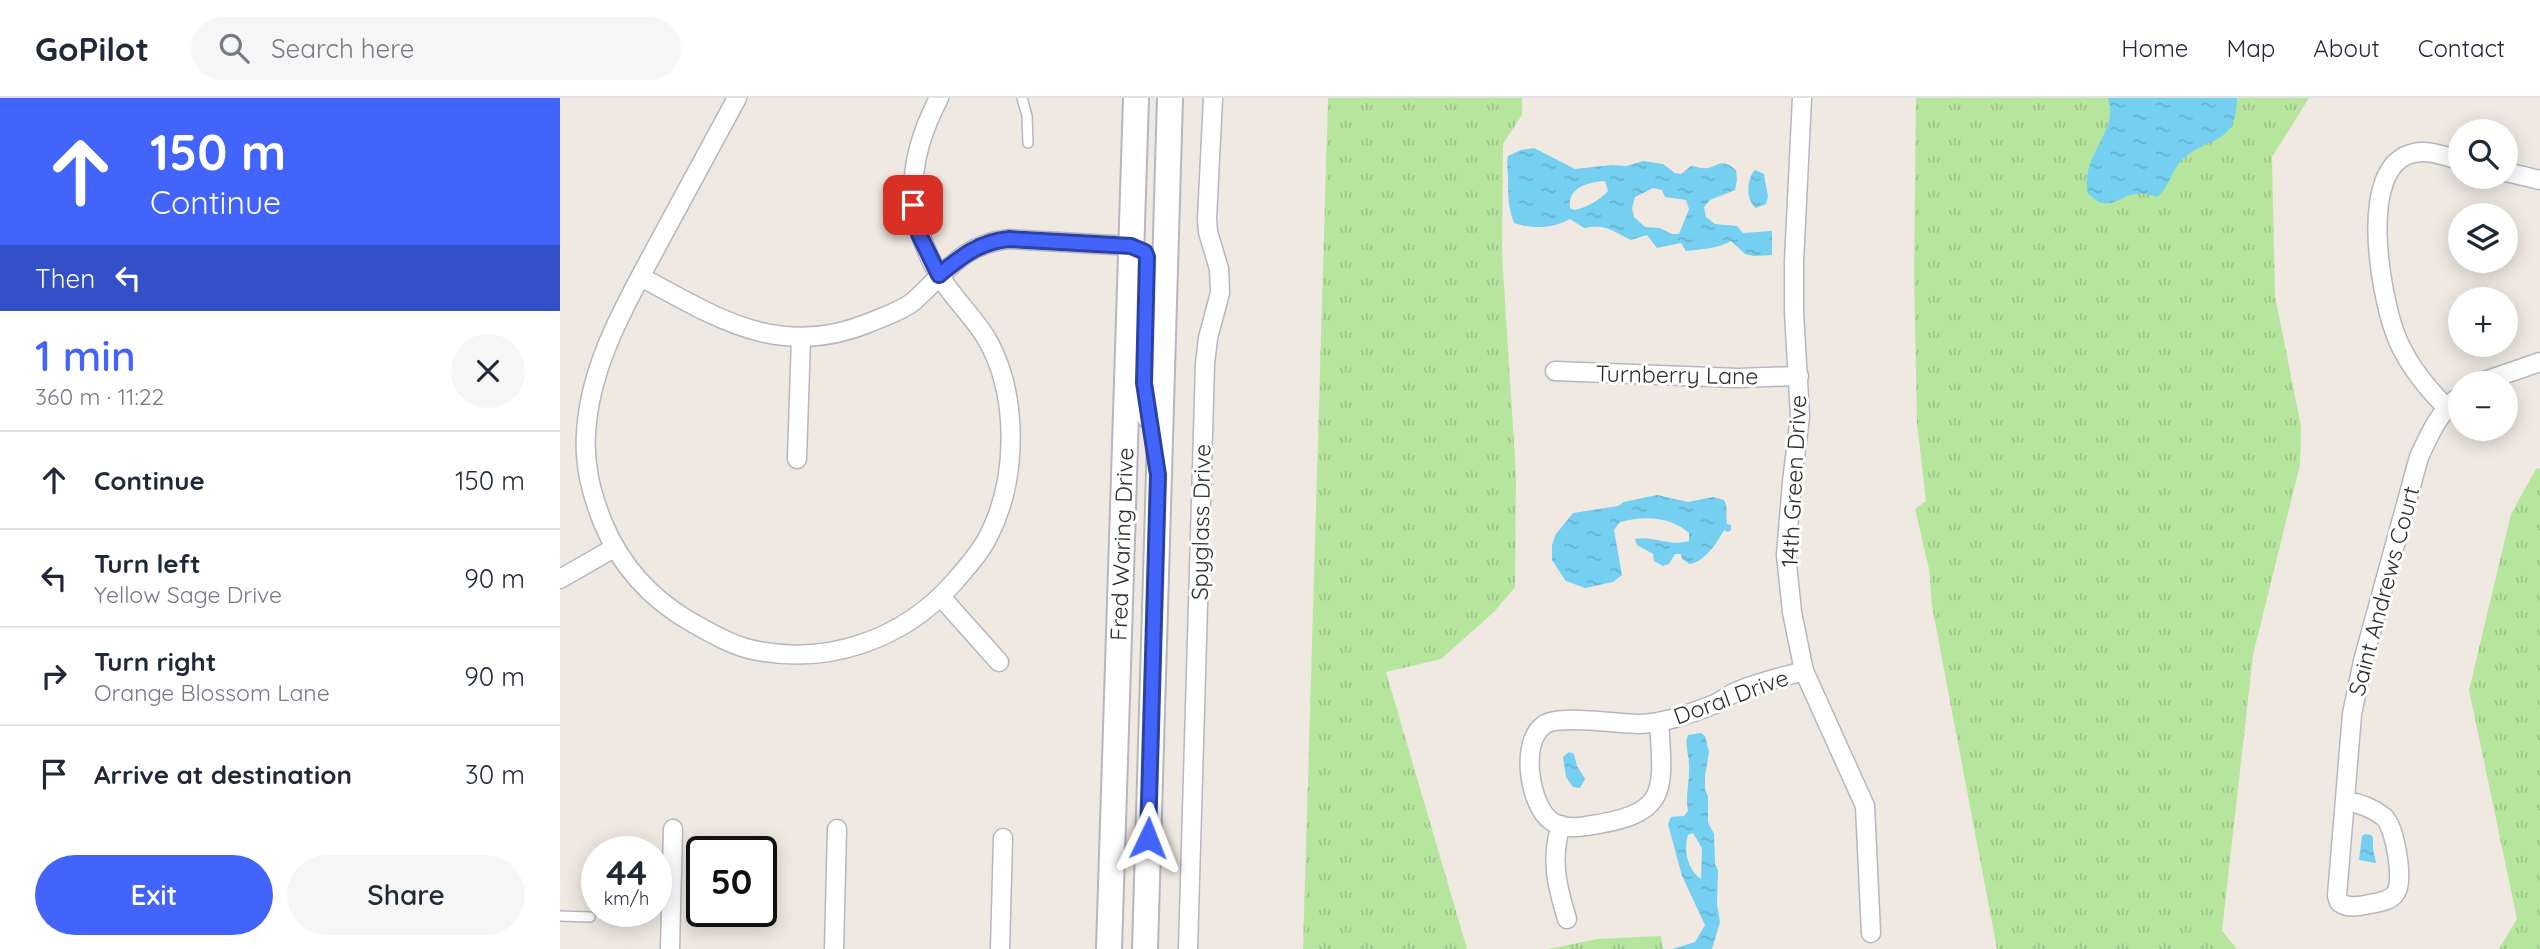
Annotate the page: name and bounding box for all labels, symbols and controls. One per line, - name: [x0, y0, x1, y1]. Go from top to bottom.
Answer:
- search box: [191, 17, 681, 80]
- text: GoPilot: [35, 28, 149, 69]
- icon: search: [215, 29, 253, 67]
- text: Search here: [271, 32, 414, 65]
- text: Home: [2121, 33, 2188, 63]
- text: Map: [2226, 33, 2275, 63]
- text: About: [2313, 33, 2380, 63]
- text: Contact: [2418, 33, 2505, 63]
- map controls: [2448, 119, 2518, 441]
- button: search: [2448, 119, 2518, 189]
- text: 150 m: [150, 121, 286, 182]
- icon: ahead: [35, 126, 126, 217]
- pin: [883, 175, 943, 235]
- text: Continue: [150, 182, 281, 222]
- icon: arrive: [894, 186, 932, 224]
- button: layers: [2448, 203, 2518, 273]
- icon: left: [109, 259, 147, 297]
- text: Then: [35, 262, 95, 295]
- button: +: [2448, 287, 2518, 357]
- text: 1 min: [35, 329, 136, 382]
- button: close: [451, 334, 525, 408]
- street label: Turnberry Lane: [1595, 359, 1759, 390]
- button: −: [2448, 371, 2518, 441]
- text: 360 m · 11:22: [35, 382, 164, 411]
- street label: 14th Green Drive: [1775, 394, 1812, 568]
- street label: Spyglass Drive: [1185, 444, 1216, 600]
- street label: Fred Waring Drive: [1104, 447, 1139, 641]
- icon: ahead: [35, 461, 73, 499]
- text: Continue: [94, 464, 205, 497]
- text: 150 m: [455, 464, 525, 497]
- street label: Saint Andrews Court: [2342, 483, 2425, 699]
- text: Turn left: [94, 547, 201, 580]
- icon: left: [35, 559, 73, 597]
- text: 90 m: [464, 562, 525, 595]
- text: Yellow Sage Drive: [94, 580, 282, 609]
- text: Turn right: [94, 645, 216, 678]
- icon: right: [35, 657, 73, 695]
- text: 90 m: [464, 660, 525, 693]
- street label: Doral Drive: [1669, 662, 1792, 731]
- text: Orange Blossom Lane: [94, 678, 330, 707]
- icon: arrive: [35, 755, 73, 793]
- text: Arrive at destination: [94, 758, 352, 791]
- text: 30 m: [465, 758, 525, 791]
- position arrow: [1111, 801, 1185, 875]
- speed limit sign: 50: [686, 836, 777, 927]
- text: 44: [606, 850, 647, 894]
- button: Exit: [35, 855, 273, 935]
- button: Share: [287, 855, 525, 935]
- text: km/h: [604, 887, 649, 910]

